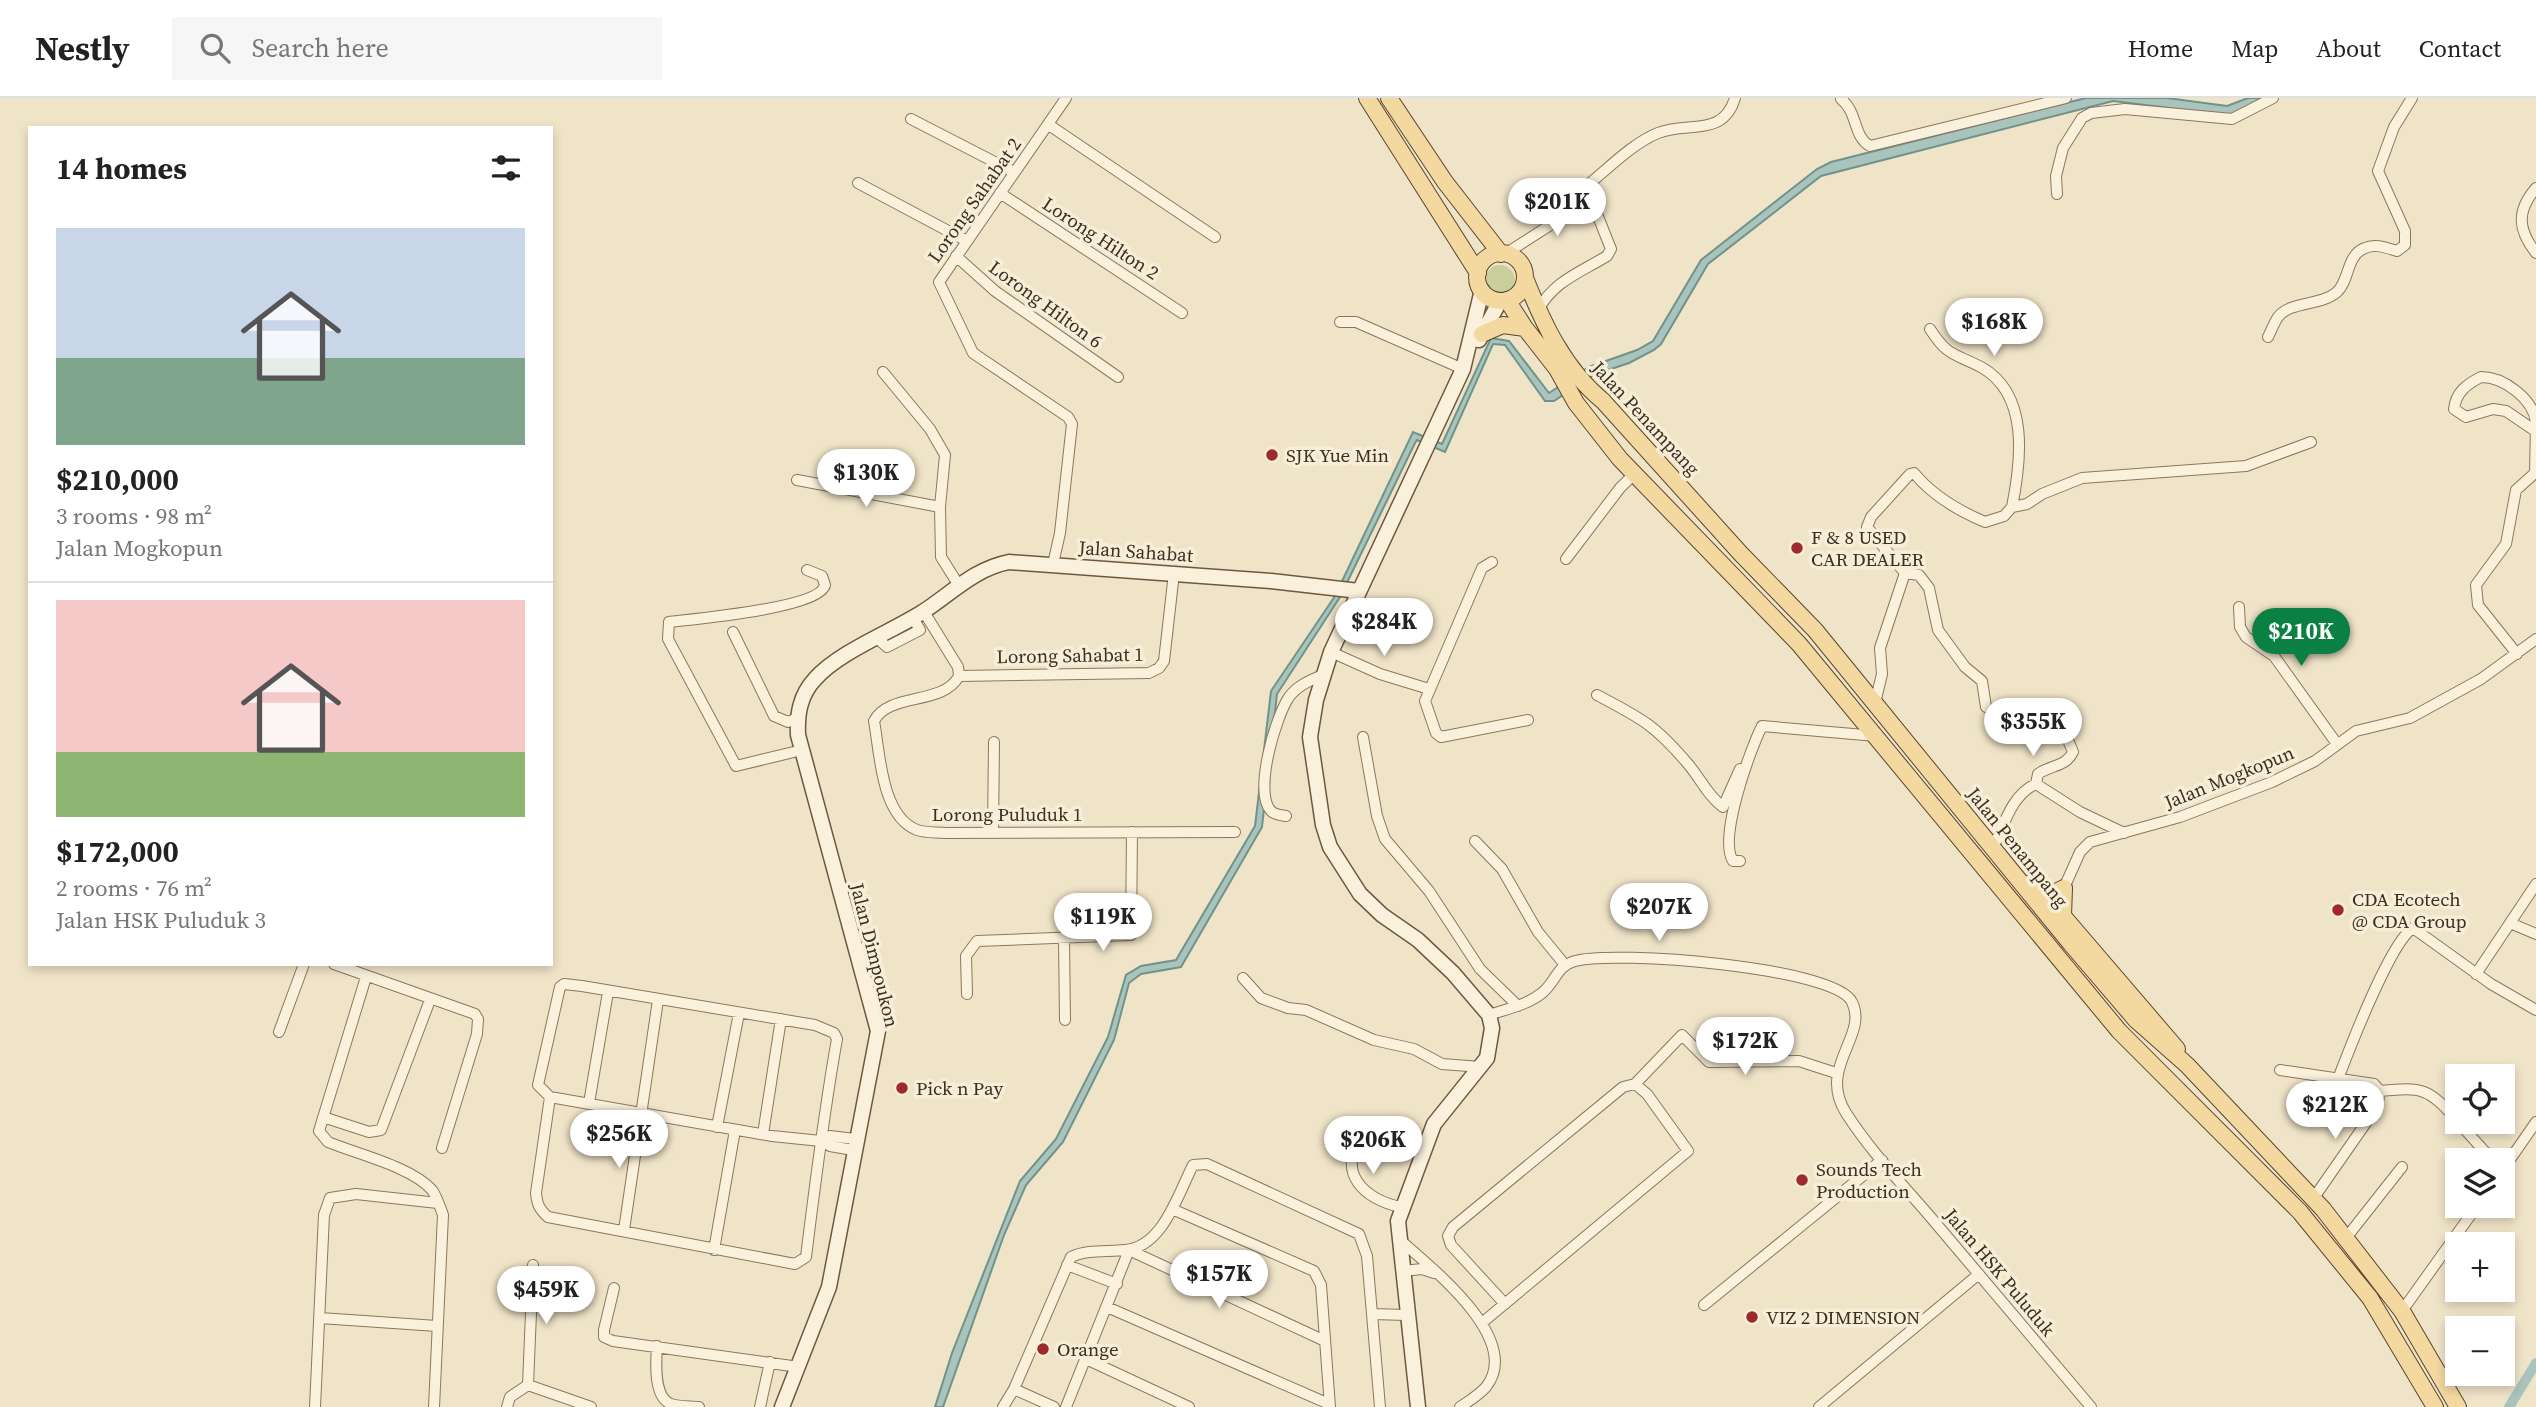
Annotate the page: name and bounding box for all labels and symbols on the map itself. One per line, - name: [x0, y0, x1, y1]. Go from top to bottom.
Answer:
- street label: Lorong Sahabat 2: [921, 132, 1027, 268]
- pin: $201K: [1508, 178, 1606, 238]
- street label: Lorong Hilton 2: [1038, 191, 1164, 285]
- street label: Lorong Hilton 6: [984, 254, 1108, 354]
- pin: $168K: [1945, 299, 2043, 358]
- street label: Jalan Penampang: [1585, 354, 1706, 481]
- place label: SJK Yue Min: [1286, 442, 1389, 468]
- marker: SJK Yue Min: [1264, 447, 1280, 463]
- pin: $130K: [817, 450, 915, 509]
- place label: F & 8 USED CAR DEALER: [1811, 524, 1924, 572]
- street label: Jalan Sahabat: [1077, 534, 1195, 568]
- marker: F & 8 USED CAR DEALER: [1789, 540, 1805, 556]
- pin: $284K: [1335, 598, 1433, 658]
- pin: $210K: [2252, 608, 2350, 668]
- street label: Lorong Sahabat 1: [996, 641, 1144, 669]
- pin: $355K: [1984, 698, 2082, 758]
- street label: Jalan Mogkopun: [2159, 739, 2298, 815]
- street label: Jalan Penampang: [1961, 781, 2075, 913]
- street label: Lorong Puluduk 1: [932, 801, 1082, 827]
- street label: Jalan Dimpoukon: [844, 879, 905, 1030]
- pin: $207K: [1610, 884, 1708, 943]
- place label: CDA Ecotech @ CDA Group: [2352, 886, 2467, 934]
- pin: $119K: [1054, 894, 1152, 953]
- marker: CDA Ecotech @ CDA Group: [2330, 902, 2346, 918]
- pin: $172K: [1696, 1018, 1794, 1077]
- place label: Pick n Pay: [916, 1075, 1004, 1101]
- marker: Pick n Pay: [894, 1080, 910, 1096]
- pin: $212K: [2286, 1082, 2384, 1141]
- pin: $256K: [570, 1110, 668, 1170]
- pin: $206K: [1324, 1116, 1422, 1176]
- place label: Sounds Tech Production: [1816, 1156, 1922, 1204]
- marker: Sounds Tech Production: [1794, 1172, 1810, 1188]
- street label: Jalan HSK Puluduk: [1938, 1202, 2062, 1342]
- pin: $157K: [1170, 1250, 1268, 1310]
- pin: $459K: [497, 1266, 595, 1326]
- place label: VIZ 2 DIMENSION: [1766, 1304, 1920, 1330]
- marker: VIZ 2 DIMENSION: [1744, 1309, 1760, 1325]
- place label: Orange: [1057, 1336, 1119, 1362]
- marker: Orange: [1035, 1341, 1051, 1357]

